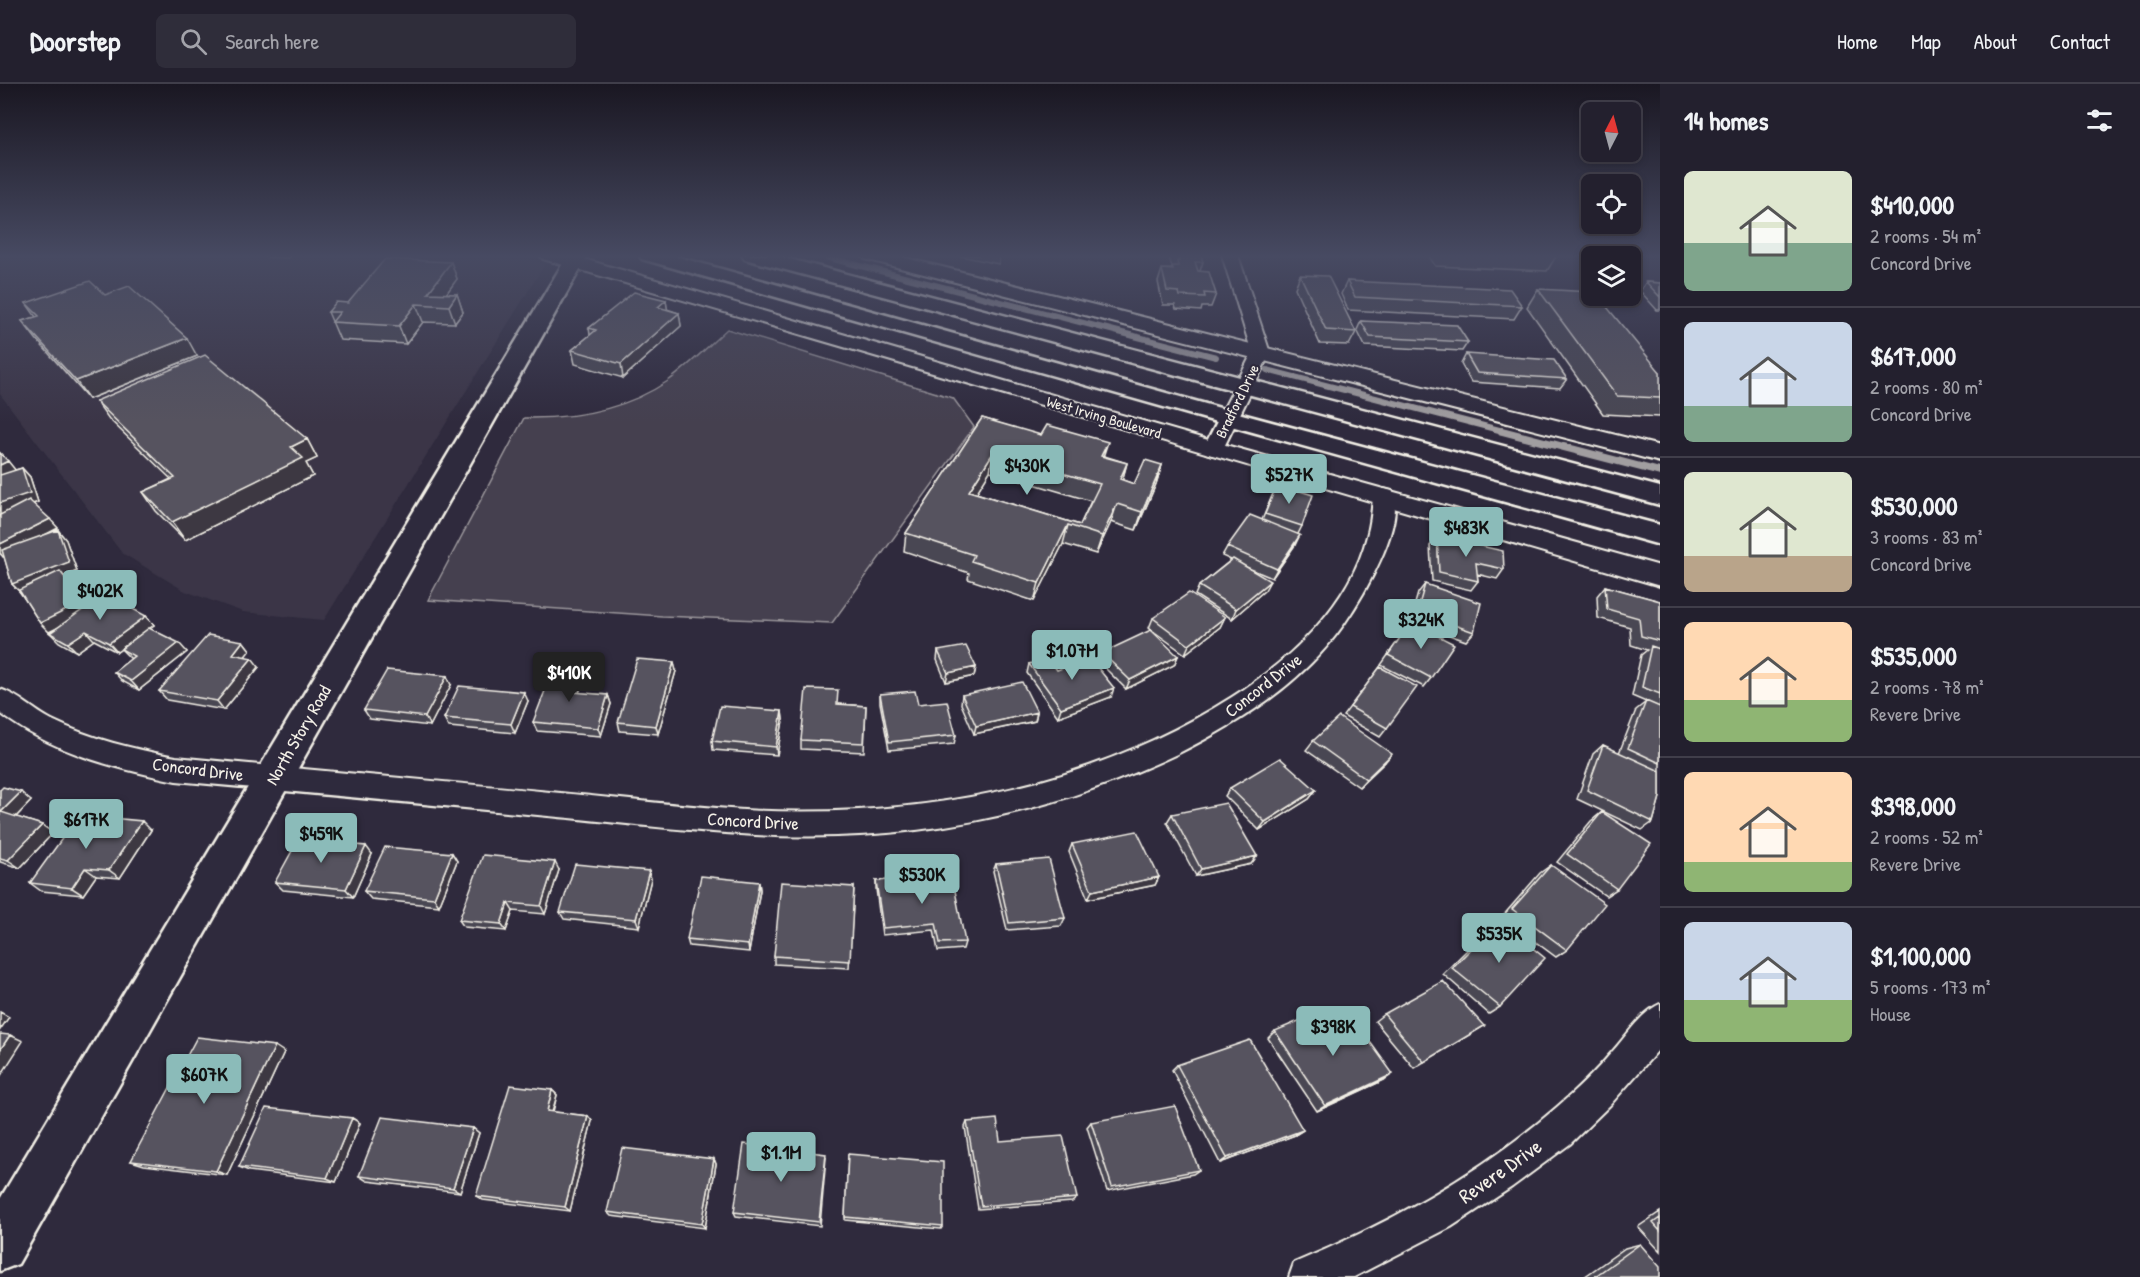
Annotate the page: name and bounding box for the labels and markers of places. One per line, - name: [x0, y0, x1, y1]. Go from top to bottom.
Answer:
- pin: $430K: [985, 445, 1069, 496]
- pin: $527K: [1247, 454, 1331, 505]
- pin: $483K: [1424, 507, 1508, 558]
- pin: $402K: [58, 570, 142, 621]
- pin: $324K: [1379, 599, 1463, 650]
- pin: $1.07M: [1023, 630, 1121, 681]
- pin: $410K: [527, 652, 611, 703]
- pin: $617K: [44, 799, 128, 850]
- pin: $459K: [279, 813, 363, 864]
- pin: $530K: [880, 854, 964, 905]
- pin: $535K: [1457, 913, 1541, 964]
- pin: $398K: [1291, 1006, 1375, 1057]
- pin: $607K: [162, 1054, 246, 1105]
- pin: $1.1M: [739, 1132, 823, 1183]

